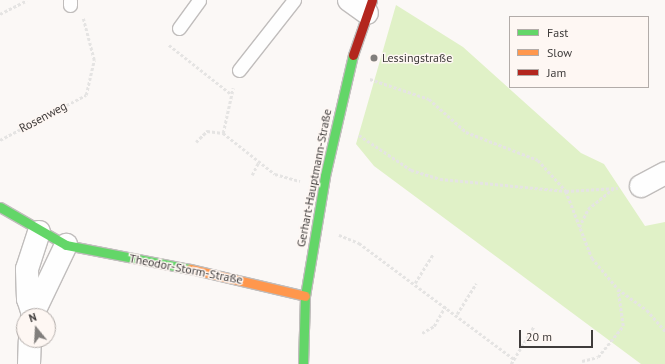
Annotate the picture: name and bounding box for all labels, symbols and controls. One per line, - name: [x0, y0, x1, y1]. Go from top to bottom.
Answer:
- legend: [509, 16, 649, 88]
- text: Fast: [547, 25, 568, 40]
- text: Slow: [547, 45, 572, 60]
- place label: Lessingstraße: [382, 51, 452, 65]
- marker: Lessingstraße: [369, 53, 379, 63]
- text: Jam: [547, 65, 566, 80]
- street label: Rosenweg: [17, 98, 69, 136]
- street label: Gerhart-Hauptmann-Straße: [294, 108, 334, 248]
- street label: Theodor-Storm-Straße: [128, 251, 244, 287]
- north arrow: [16, 308, 56, 348]
- text: N: [27, 310, 38, 325]
- scale bar: [521, 322, 595, 348]
- text: 20 m: [526, 329, 552, 344]

